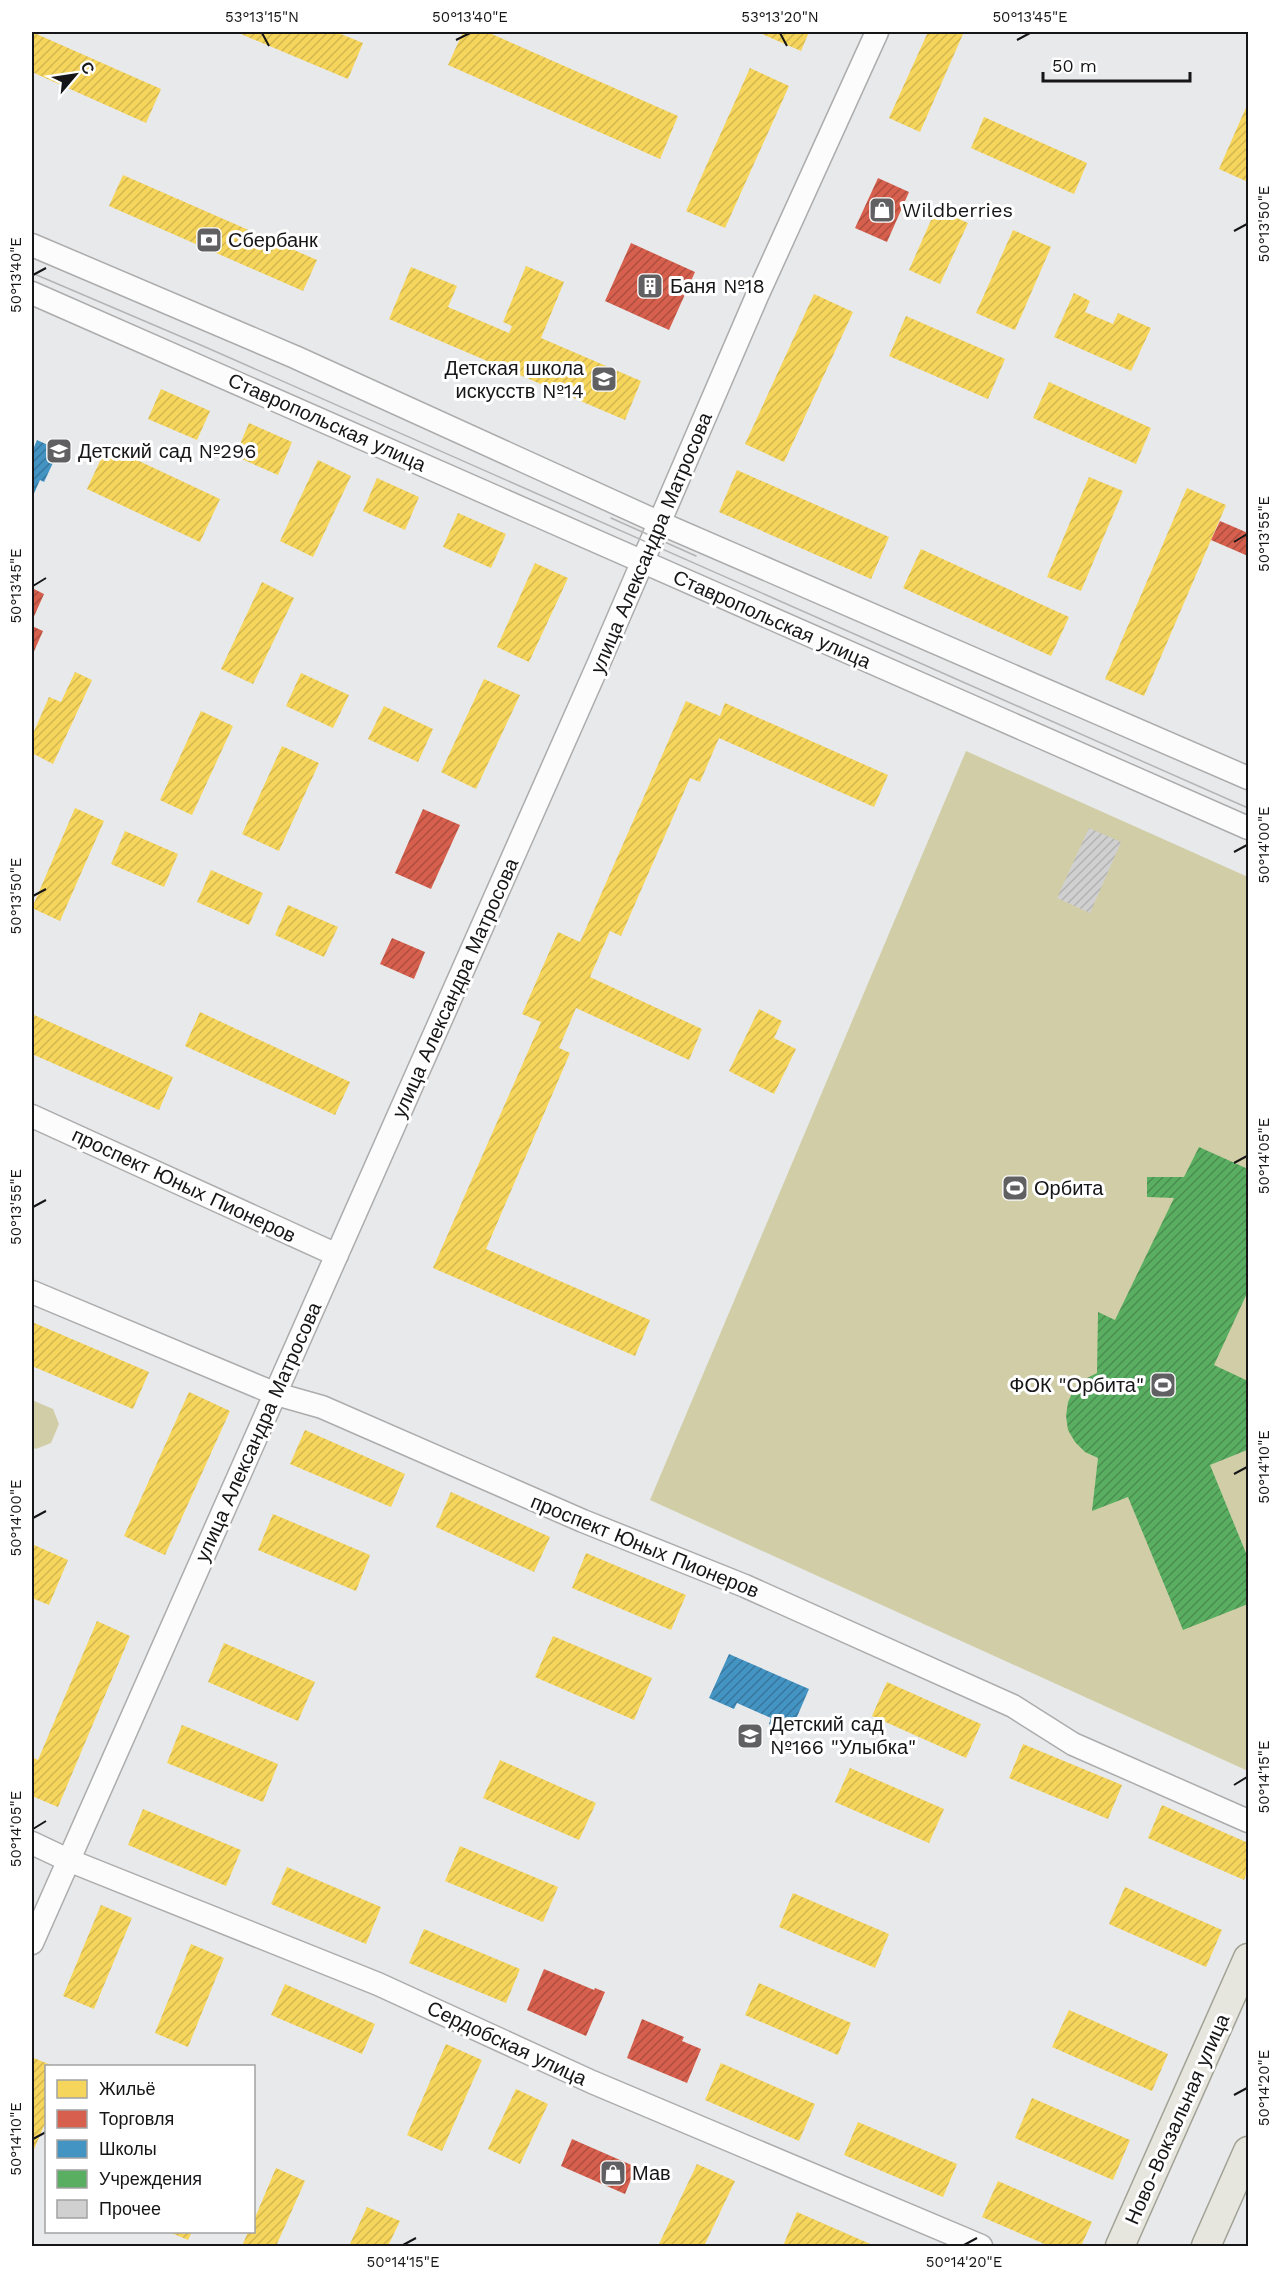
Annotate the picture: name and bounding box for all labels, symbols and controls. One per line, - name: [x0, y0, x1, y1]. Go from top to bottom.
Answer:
- text: 53°13'15"N: [225, 8, 299, 26]
- text: 50°13'40"E: [432, 8, 508, 26]
- text: 53°13'20"N: [741, 8, 819, 26]
- text: 50°13'45"E: [992, 8, 1068, 26]
- north arrow: [45, 45, 105, 105]
- scale bar: [1043, 45, 1190, 83]
- text: 50 m: [1052, 55, 1097, 76]
- text: С: [77, 58, 99, 78]
- text: 50°13'50"E: [1255, 186, 1273, 262]
- shop icon: Wildberries: [867, 195, 897, 225]
- place label: Wildberries: [902, 198, 1013, 222]
- bank icon: Сбербанк: [194, 225, 224, 255]
- place label: Сбербанк: [228, 228, 318, 252]
- text: 50°13'40"E: [7, 237, 25, 313]
- building icon: Баня №18: [635, 271, 665, 301]
- place label: Баня №18: [670, 274, 765, 298]
- place label: Детская школа искусств №14: [445, 356, 585, 403]
- school or university icon: Детская школа искусств №14: [589, 364, 619, 394]
- street label: Ставропольская улица: [224, 368, 430, 477]
- street label: улица Александра Матросова: [585, 408, 717, 677]
- school or university icon: Детский сад №296: [44, 436, 74, 466]
- place label: Детский сад №296: [78, 439, 257, 463]
- text: 50°13'55"E: [1255, 496, 1273, 572]
- text: 50°13'45"E: [7, 548, 25, 624]
- street label: Ставропольская улица: [669, 565, 875, 674]
- text: 50°14'00"E: [1255, 806, 1273, 884]
- street label: улица Александра Матросова: [387, 854, 524, 1122]
- text: 50°13'50"E: [7, 858, 25, 934]
- text: 50°14'05"E: [1255, 1118, 1273, 1194]
- street label: проспект Юных Пионеров: [68, 1123, 300, 1247]
- text: 50°13'55"E: [7, 1169, 25, 1245]
- sports icon: Орбита: [1000, 1173, 1030, 1203]
- place label: Орбита: [1034, 1176, 1104, 1200]
- street label: улица Александра Матросова: [190, 1298, 327, 1566]
- sports icon: ФОК "Орбита": [1148, 1370, 1178, 1400]
- place label: ФОК "Орбита": [1009, 1373, 1144, 1397]
- text: 50°14'10"E: [1255, 1430, 1273, 1504]
- text: 50°14'00"E: [7, 1479, 25, 1557]
- street label: проспект Юных Пионеров: [527, 1489, 763, 1603]
- place label: Детский сад №166 "Улыбка": [770, 1712, 916, 1759]
- school or university icon: Детский сад №166 "Улыбка": [735, 1721, 765, 1751]
- text: 50°14'15"E: [1255, 1741, 1273, 1813]
- text: 50°14'05"E: [7, 1791, 25, 1867]
- street label: Сердобская улица: [423, 1996, 591, 2091]
- street label: Ново-Вокзальная улица: [1120, 2009, 1235, 2228]
- text: 50°14'20"E: [1255, 2050, 1273, 2126]
- legend: [45, 2065, 255, 2233]
- text: Жильё: [99, 2078, 156, 2099]
- text: 50°14'10"E: [7, 2102, 25, 2176]
- text: Торговля: [99, 2108, 174, 2129]
- text: Школы: [99, 2138, 157, 2159]
- shop icon: Мав: [598, 2158, 628, 2188]
- place label: Мав: [632, 2161, 671, 2185]
- text: Учреждения: [99, 2168, 202, 2189]
- text: Прочее: [99, 2198, 161, 2219]
- text: 50°14'15"E: [367, 2253, 439, 2271]
- text: 50°14'20"E: [926, 2253, 1002, 2271]

